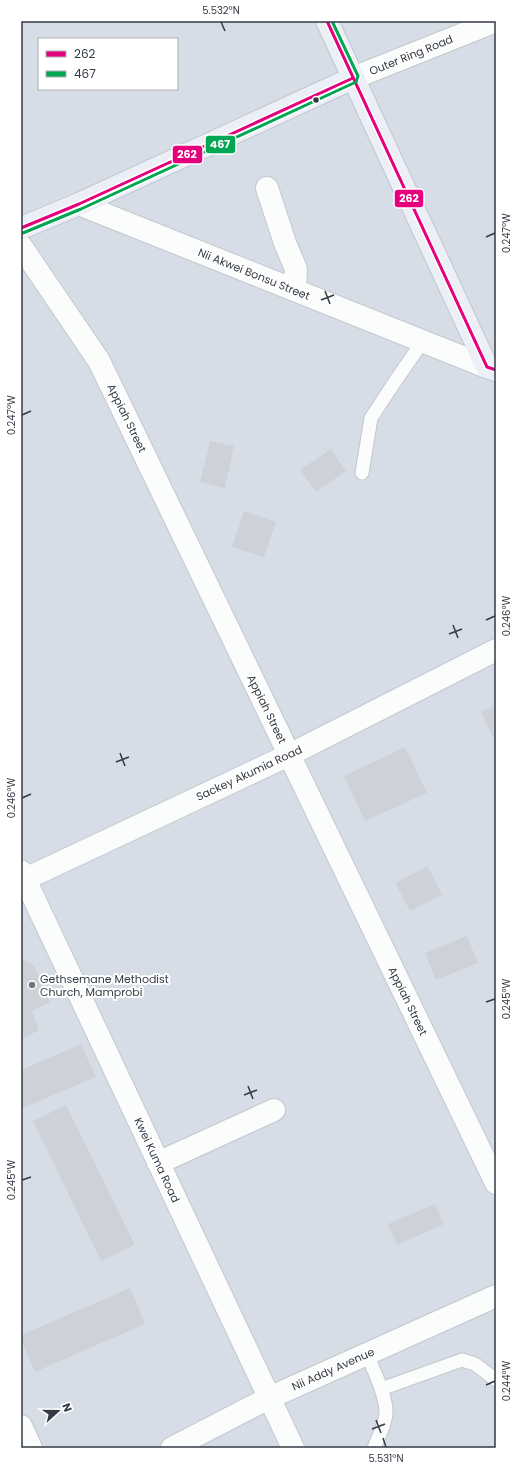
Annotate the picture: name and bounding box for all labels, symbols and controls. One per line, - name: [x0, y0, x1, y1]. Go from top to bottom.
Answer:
- text: 5.532°N: [202, 3, 240, 18]
- street label: Outer Ring Road: [367, 31, 455, 79]
- legend: [38, 38, 178, 90]
- text: 262: [74, 45, 96, 62]
- text: 467: [74, 65, 96, 82]
- unlabelled marker: [311, 95, 321, 105]
- line badge: 467: [205, 135, 236, 154]
- text: 467: [210, 136, 230, 152]
- line badge: 262: [172, 145, 203, 164]
- text: 262: [177, 146, 197, 162]
- line badge: 262: [394, 189, 424, 208]
- text: 262: [399, 190, 419, 206]
- text: 0.247°W: [499, 213, 514, 253]
- street label: Nii Akwei Bonsu Street: [196, 244, 312, 304]
- street label: Appiah Street: [103, 381, 151, 455]
- text: 0.247°W: [4, 395, 19, 435]
- text: 0.246°W: [499, 595, 514, 636]
- street label: Appiah Street: [243, 672, 291, 746]
- street label: Sackey Akumia Road: [193, 741, 305, 805]
- text: 0.246°W: [4, 777, 19, 818]
- street label: Appiah Street: [384, 964, 432, 1038]
- place label: Gethsemane Methodist Church, Mamprobi: [40, 971, 169, 1000]
- text: 0.245°W: [499, 978, 514, 1019]
- marker: Gethsemane Methodist Church, Mamprobi: [27, 980, 37, 990]
- street label: Kwei Kuma Road: [130, 1115, 184, 1205]
- text: 0.245°W: [4, 1159, 19, 1200]
- street label: Nii Addy Avenue: [289, 1344, 377, 1394]
- text: 0.244°W: [499, 1360, 514, 1401]
- north arrow: [38, 1391, 78, 1431]
- text: N: [58, 1401, 76, 1414]
- text: 5.531°N: [369, 1451, 403, 1466]

